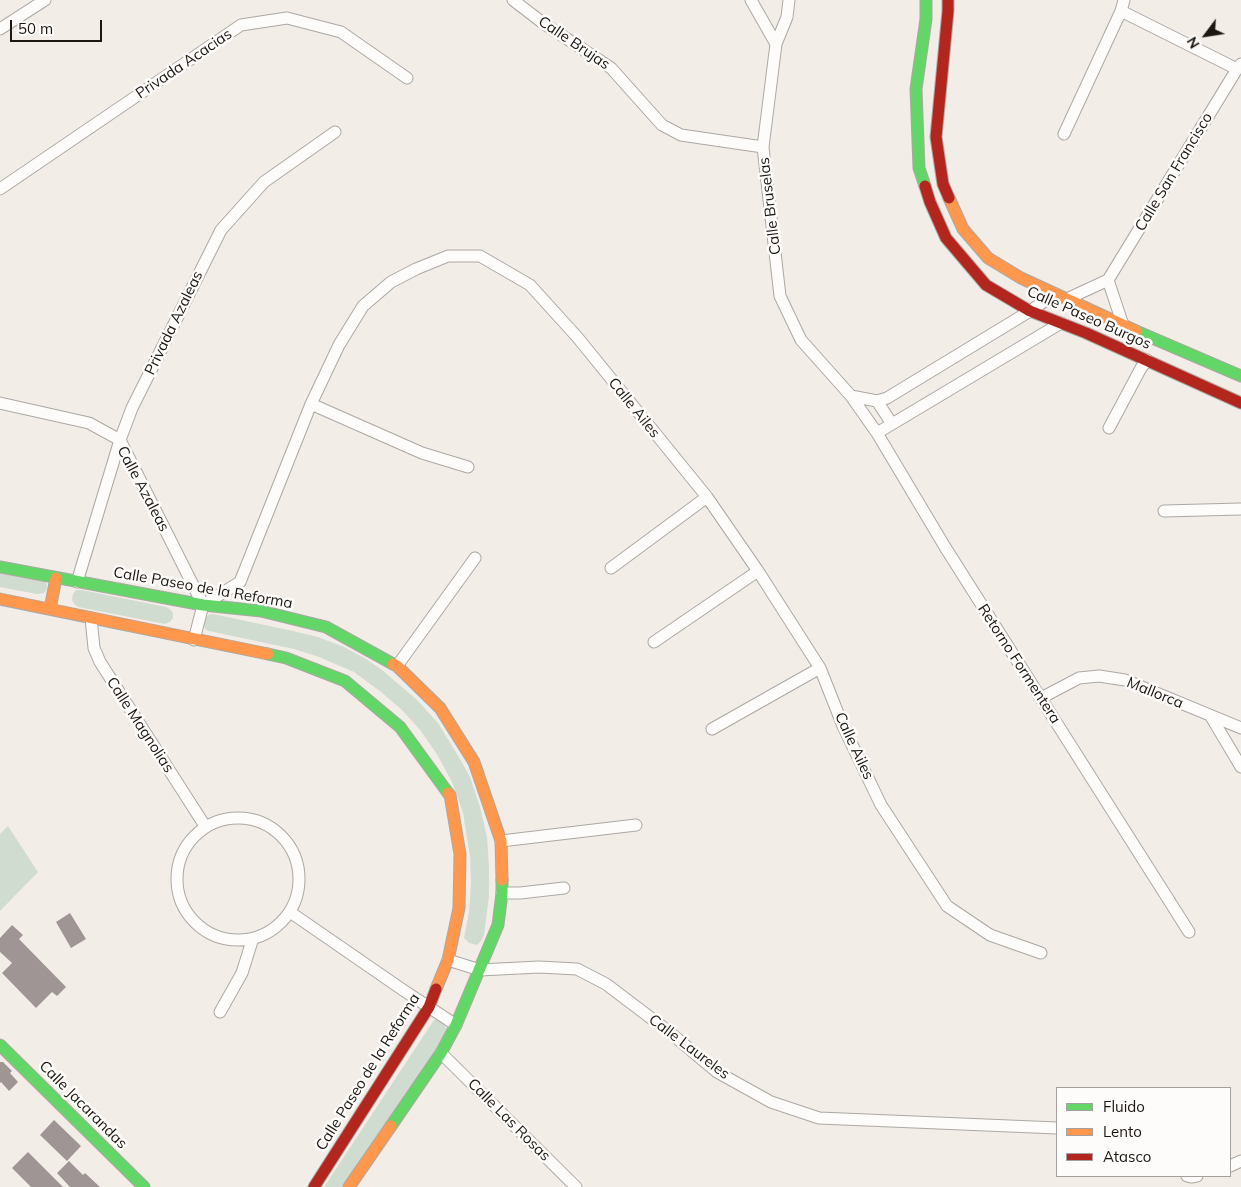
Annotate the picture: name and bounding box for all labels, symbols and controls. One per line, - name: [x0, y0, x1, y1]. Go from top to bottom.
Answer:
- scale bar: [12, 10, 105, 42]
- north arrow: [1181, 10, 1231, 60]
- street label: Calle Brujas: [535, 12, 613, 74]
- text: 50 m: [18, 19, 53, 38]
- street label: Privada Acacias: [132, 25, 236, 103]
- text: N: [1183, 34, 1204, 52]
- street label: Calle San Francisco: [1132, 110, 1216, 234]
- street label: Calle Bruselas: [755, 156, 785, 256]
- street label: Privada Azaleas: [141, 268, 207, 378]
- street label: Calle Paseo Burgos: [1024, 283, 1154, 353]
- street label: Calle Ailes: [604, 374, 664, 442]
- street label: Calle Azaleas: [113, 443, 173, 535]
- street label: Calle Paseo de la Reforma: [112, 563, 294, 613]
- street label: Retorno Formentera: [974, 601, 1064, 727]
- street label: Calle Magnolias: [102, 674, 178, 776]
- street label: Mallorca: [1124, 674, 1186, 712]
- street label: Calle Ailes: [831, 710, 877, 782]
- street label: Calle Paseo de la Reforma: [312, 990, 424, 1154]
- street label: Calle Laureles: [645, 1011, 733, 1083]
- street label: Calle Jacarandas: [35, 1057, 131, 1153]
- street label: Calle Las Rosas: [464, 1075, 554, 1165]
- legend: [1056, 1087, 1231, 1177]
- text: Fluido: [1103, 1097, 1145, 1116]
- text: Lento: [1103, 1122, 1142, 1141]
- text: Atasco: [1103, 1147, 1151, 1166]

